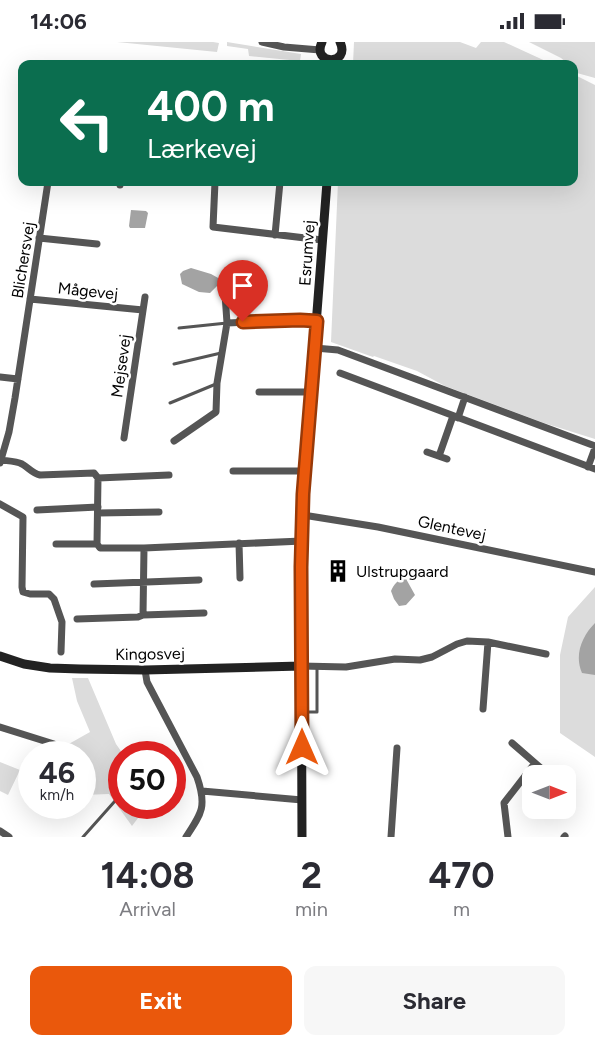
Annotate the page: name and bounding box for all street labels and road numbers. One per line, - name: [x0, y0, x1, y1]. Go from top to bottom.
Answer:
- street label: Esrumvej: [295, 219, 319, 287]
- street label: Blichersvej: [8, 220, 38, 300]
- street label: Mågevej: [57, 278, 119, 304]
- street label: Mejsevej: [107, 333, 135, 399]
- street label: Glentevej: [416, 512, 488, 544]
- street label: Kingosvej: [115, 644, 185, 664]

